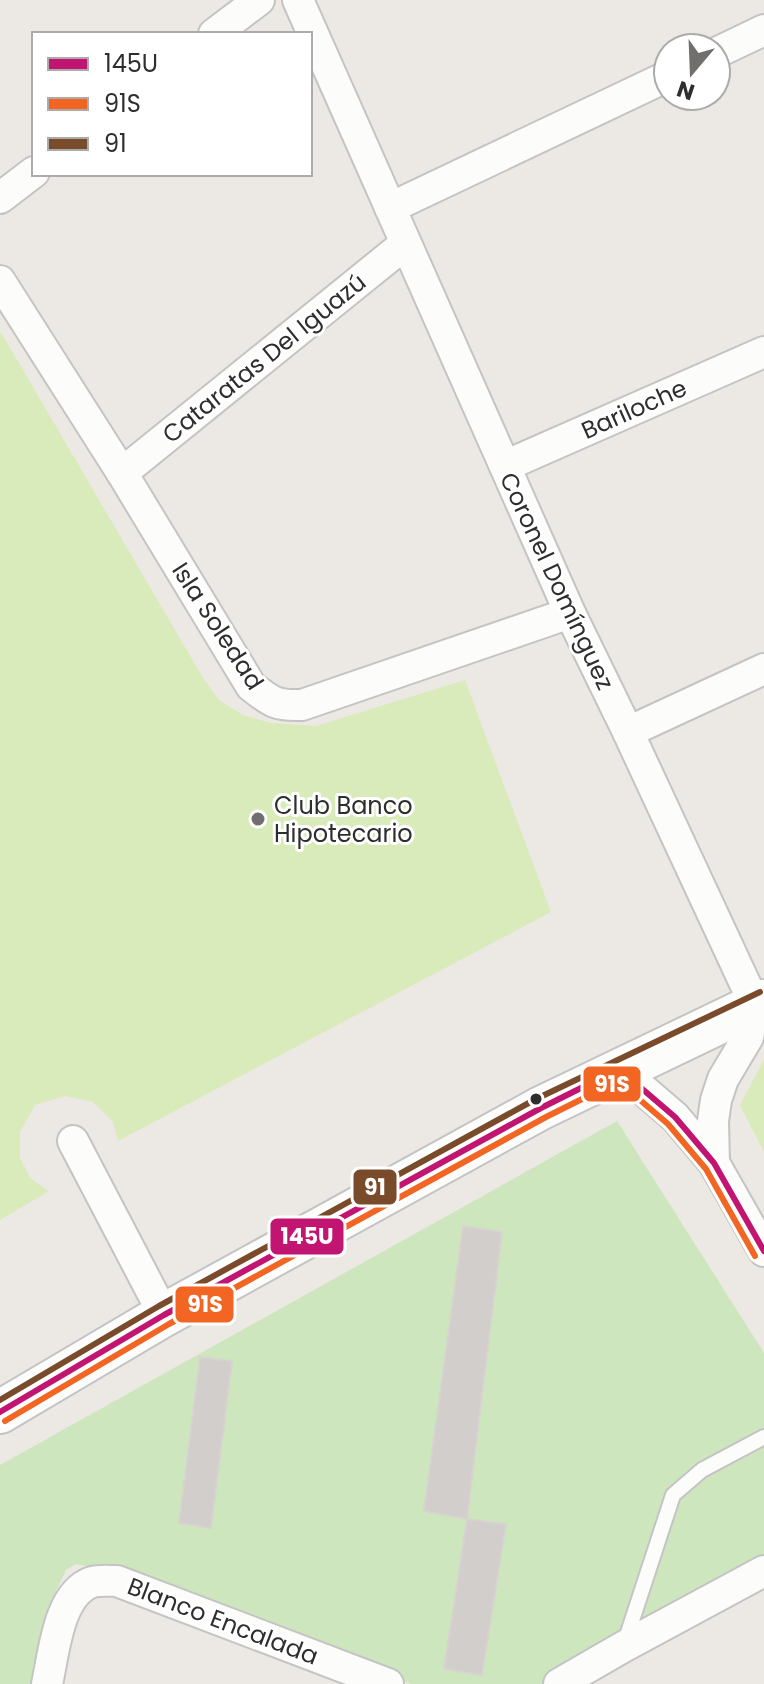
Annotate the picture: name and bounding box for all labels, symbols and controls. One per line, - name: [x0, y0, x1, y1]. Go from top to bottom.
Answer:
- legend: [32, 32, 312, 176]
- north arrow: [652, 32, 732, 112]
- text: 145U: [104, 47, 158, 80]
- text: N: [673, 73, 699, 108]
- text: 91S: [104, 87, 141, 120]
- text: 91: [104, 127, 127, 160]
- street label: Cataratas Del Iguazú: [155, 266, 373, 450]
- street label: Bariloche: [576, 371, 692, 447]
- street label: Coronel Domínguez: [492, 467, 622, 695]
- street label: Isla Soledad: [164, 556, 272, 696]
- place label: Club Banco Hipotecario: [274, 789, 413, 850]
- marker: Club Banco Hipotecario: [249, 810, 267, 828]
- line badge: 91S: [582, 1065, 642, 1103]
- text: 91S: [594, 1069, 630, 1100]
- unlabelled marker: [528, 1091, 544, 1107]
- line badge: 91: [352, 1168, 398, 1206]
- text: 91: [364, 1172, 386, 1203]
- line badge: 145U: [269, 1217, 345, 1256]
- text: 145U: [281, 1221, 333, 1252]
- line badge: 91S: [174, 1285, 235, 1324]
- text: 91S: [187, 1289, 223, 1320]
- street label: Blanco Encalada: [123, 1569, 323, 1673]

